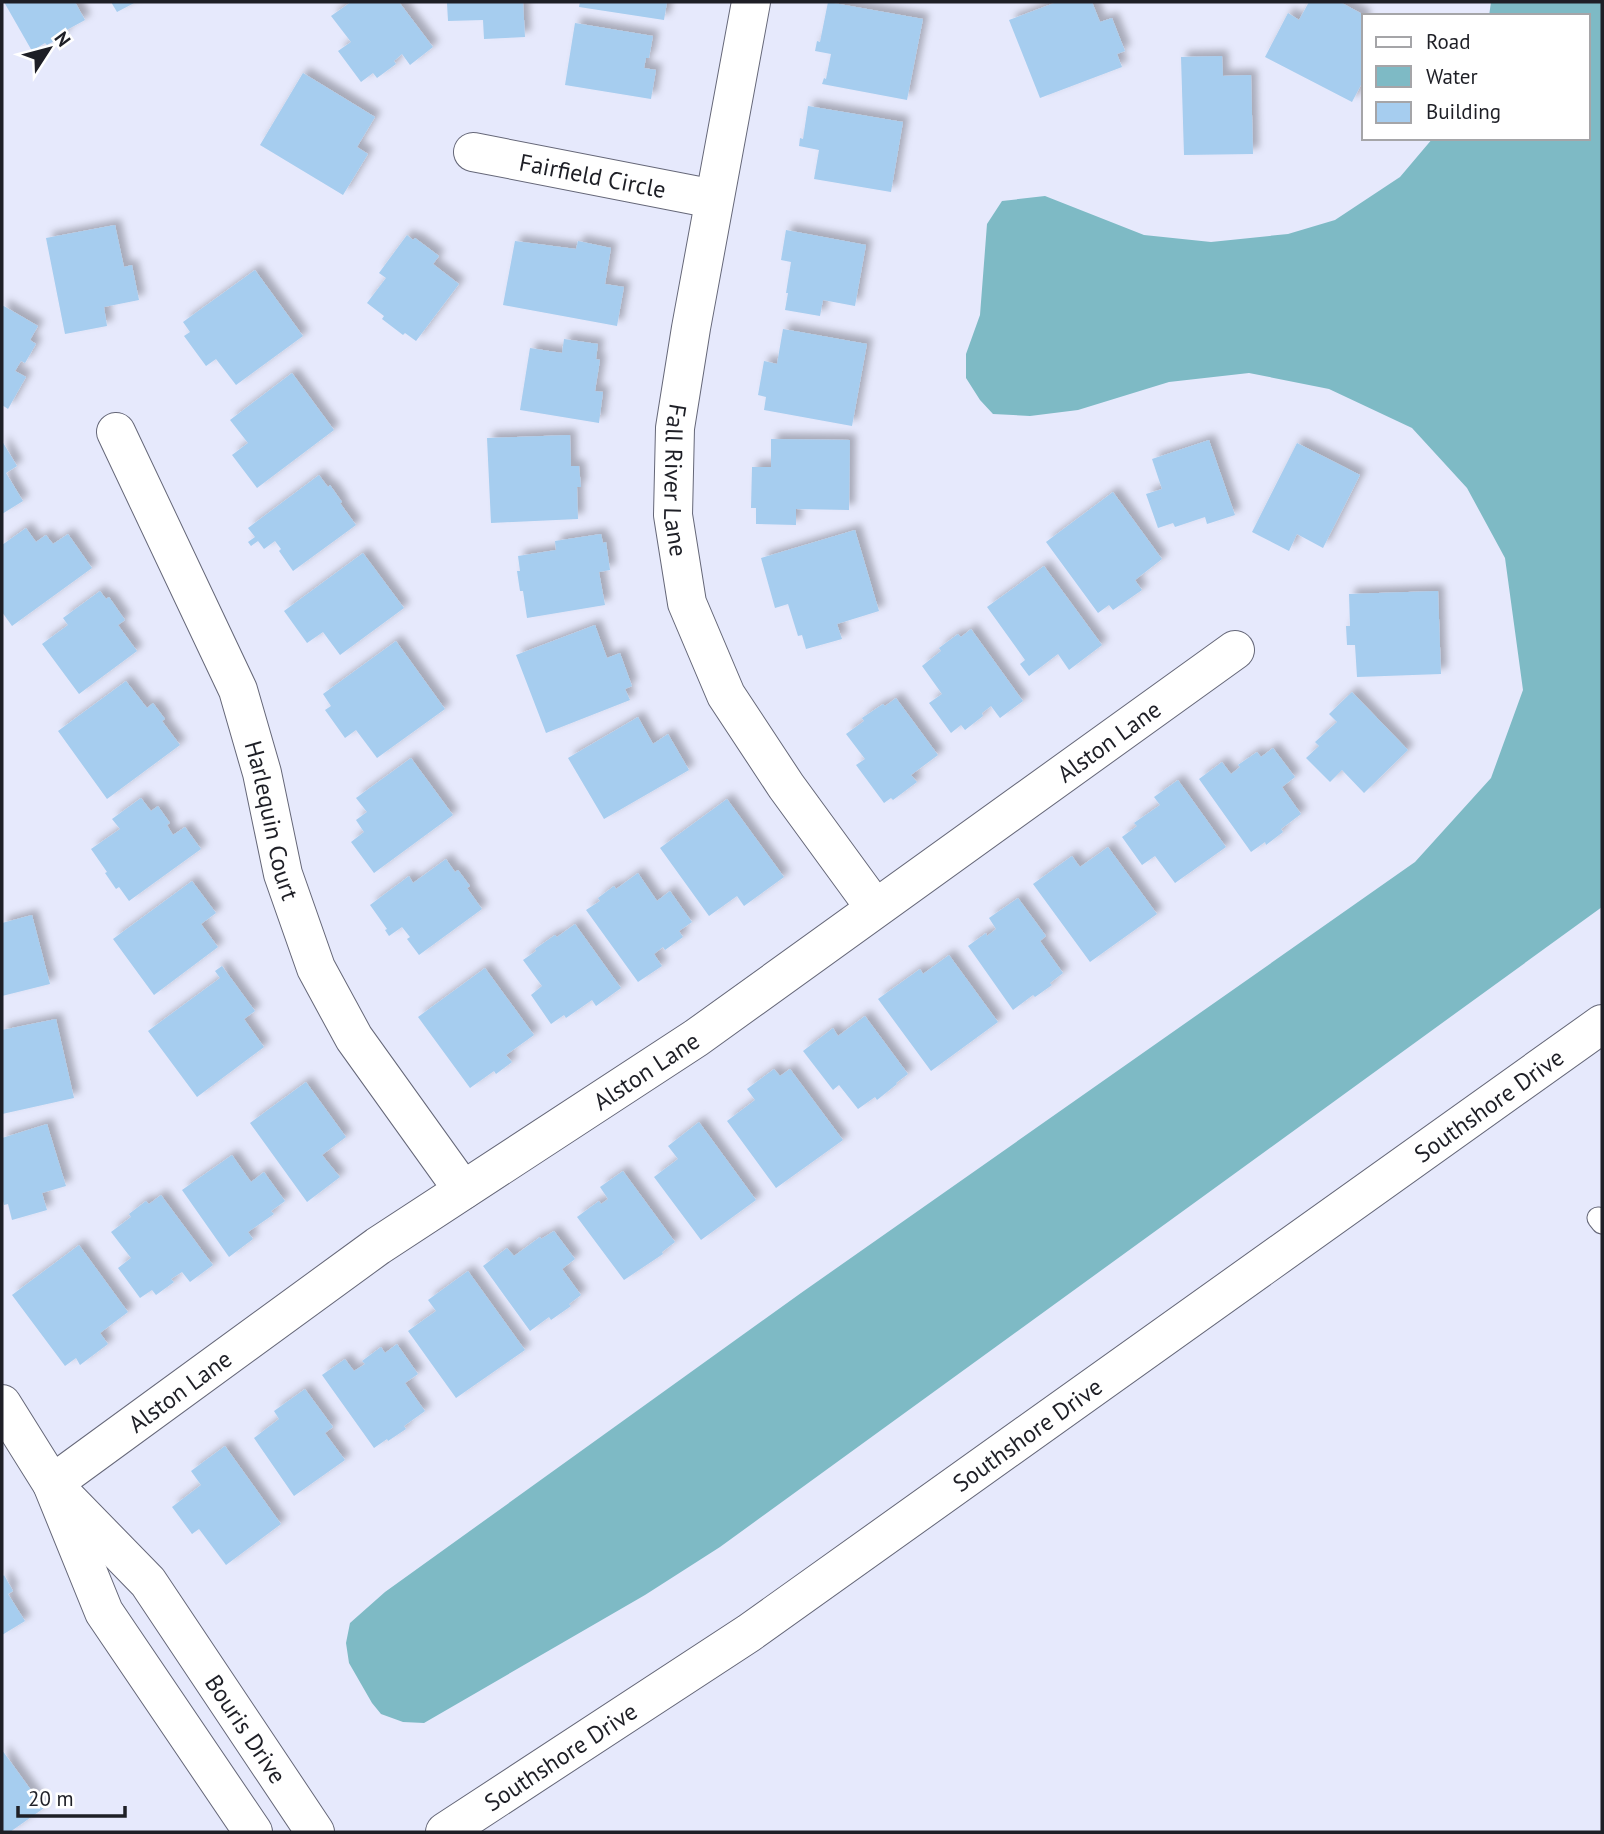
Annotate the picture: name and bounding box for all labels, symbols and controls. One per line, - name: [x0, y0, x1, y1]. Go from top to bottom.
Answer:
- north arrow: [14, 14, 84, 84]
- legend: [1362, 14, 1590, 140]
- text: N: [49, 27, 76, 51]
- text: Road: [1426, 28, 1470, 55]
- text: Water: [1426, 63, 1478, 90]
- text: Building: [1426, 98, 1501, 125]
- street label: Fairfield Circle: [517, 146, 669, 205]
- street label: Fall River Lane: [657, 402, 695, 559]
- street label: Alston Lane: [1051, 693, 1167, 789]
- street label: Harlequin Court: [238, 737, 306, 904]
- street label: Alston Lane: [587, 1025, 705, 1117]
- street label: Southshore Drive: [1408, 1041, 1569, 1169]
- street label: Alston Lane: [122, 1343, 237, 1439]
- street label: Southshore Drive: [946, 1371, 1108, 1498]
- street label: Bouris Drive: [199, 1668, 294, 1789]
- street label: Southshore Drive: [478, 1695, 643, 1818]
- scale bar: [18, 1774, 124, 1818]
- text: 20 m: [28, 1785, 74, 1812]

